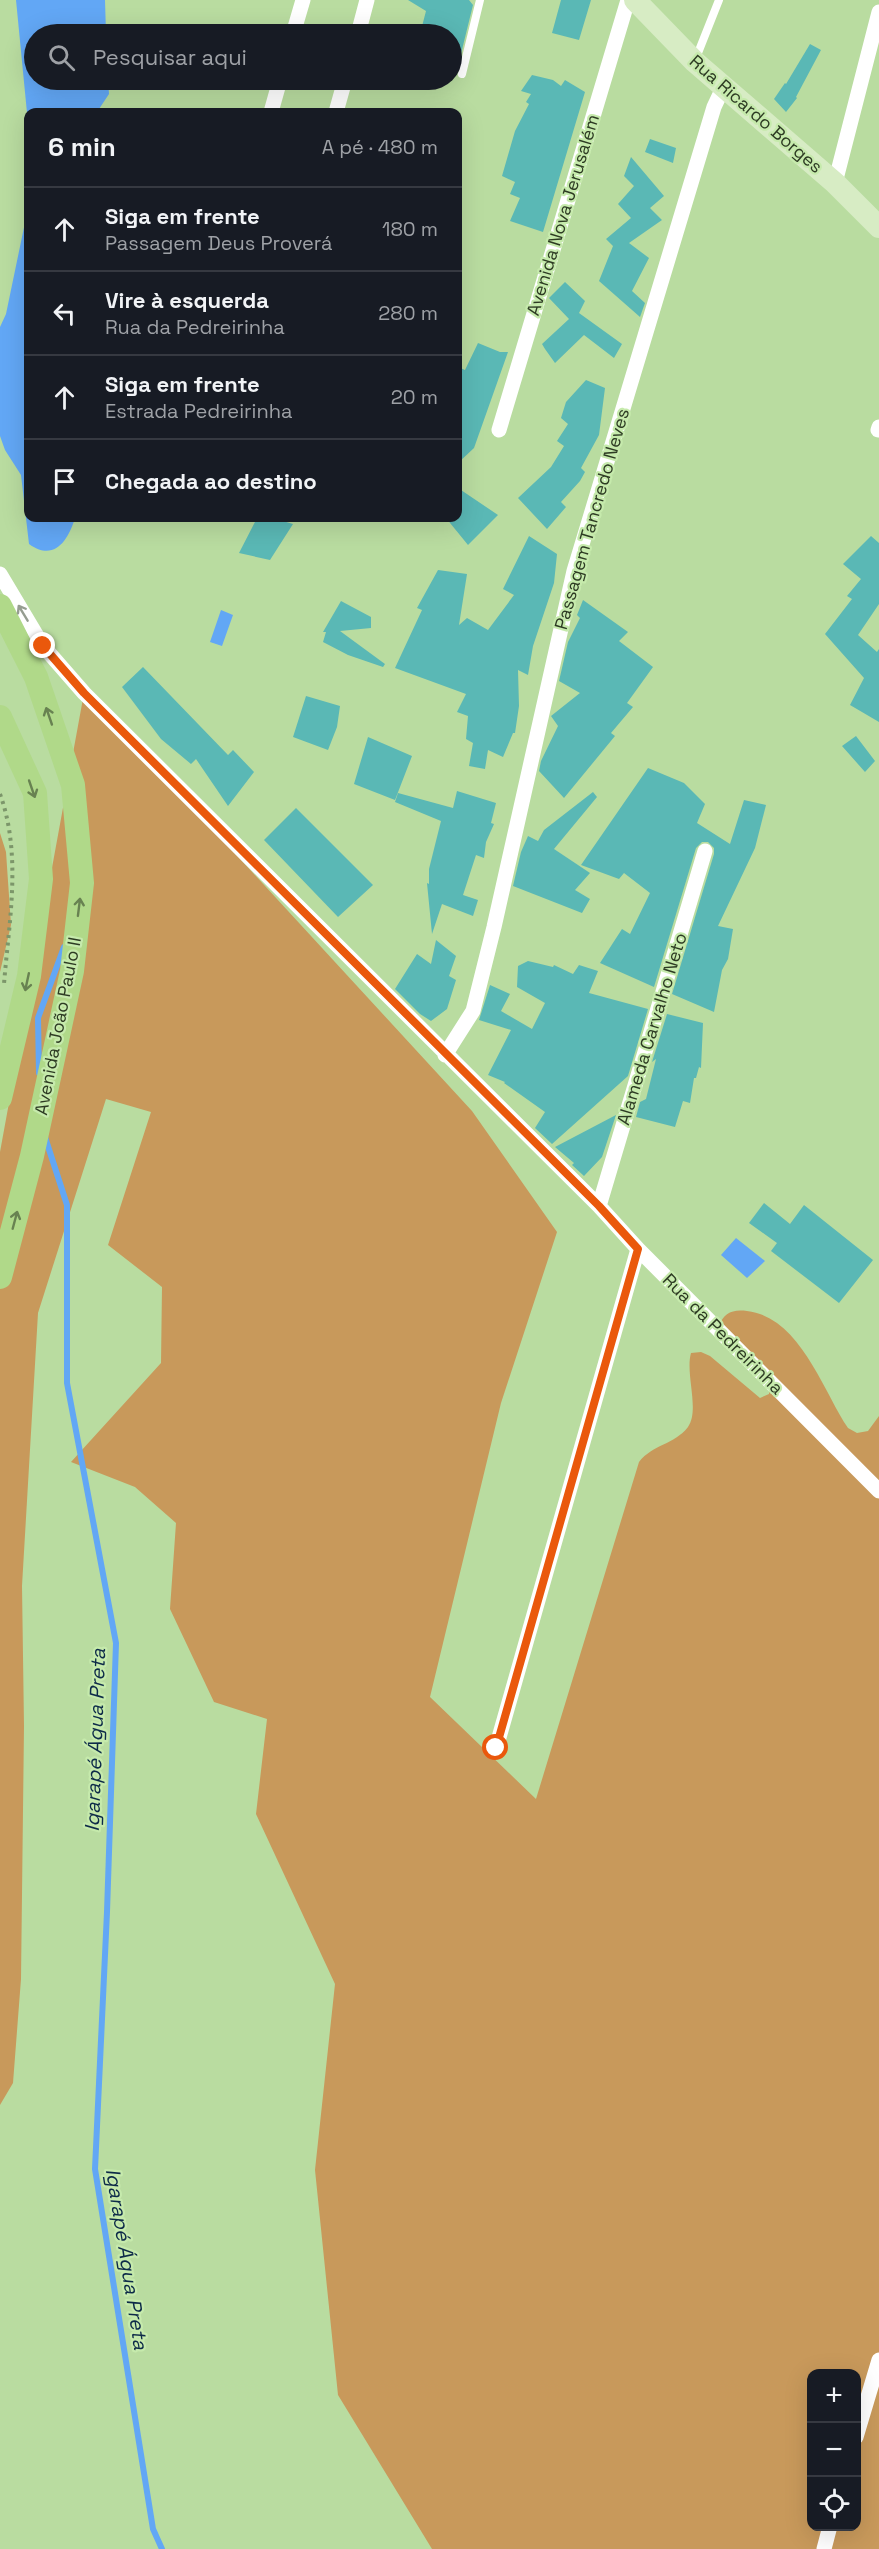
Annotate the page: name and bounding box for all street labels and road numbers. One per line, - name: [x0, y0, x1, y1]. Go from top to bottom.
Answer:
- street label: Rua Ricardo Borges: [685, 49, 828, 178]
- street label: Avenida Nova Jerusalém: [521, 112, 604, 318]
- street label: Passagem Tancredo Neves: [549, 406, 634, 632]
- street label: Alameda Carvalho Neto: [611, 930, 692, 1128]
- street label: Avenida João Paulo II: [29, 935, 86, 1117]
- street label: Rua da Pedreirinha: [658, 1268, 789, 1399]

